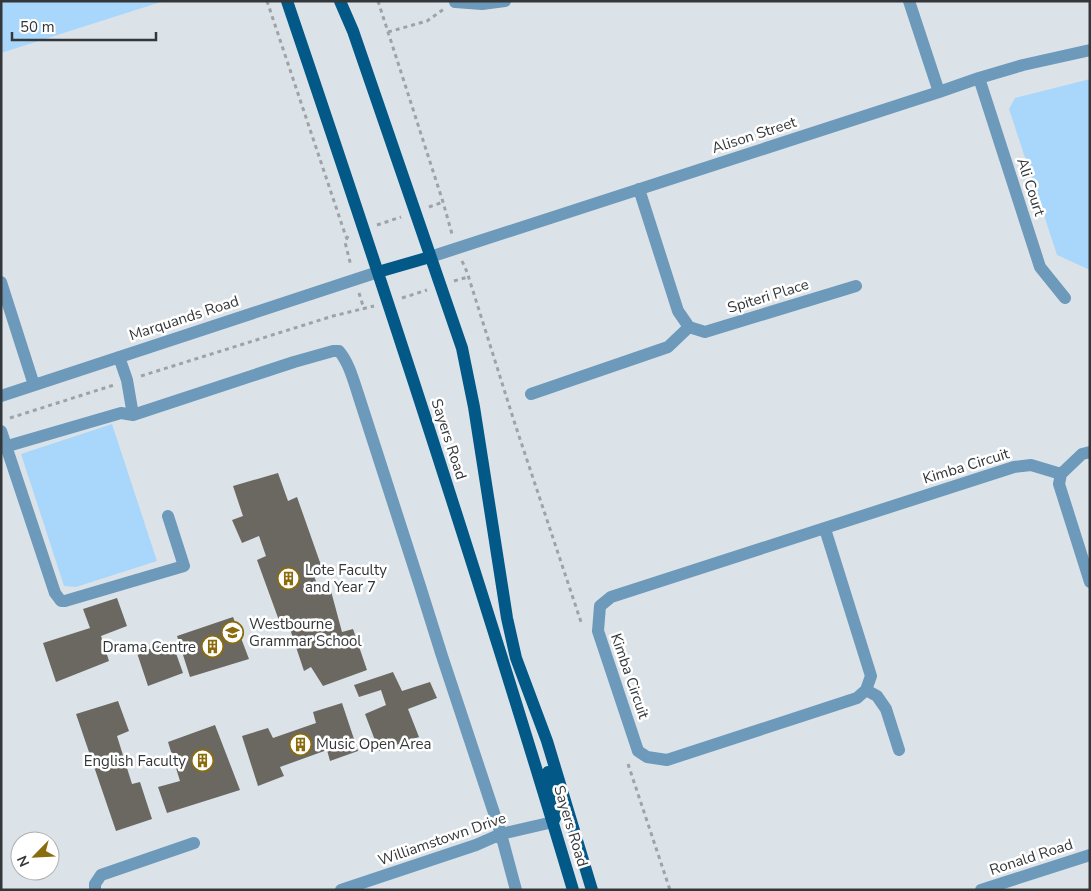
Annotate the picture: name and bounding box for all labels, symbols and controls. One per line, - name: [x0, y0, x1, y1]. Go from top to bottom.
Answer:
- scale bar: [12, 10, 156, 42]
- text: 50 m: [20, 17, 55, 37]
- street label: Alison Street: [709, 112, 800, 158]
- street label: Ali Court: [1012, 155, 1050, 219]
- street label: Spiteri Place: [725, 274, 811, 318]
- street label: Marquands Road: [127, 291, 241, 345]
- street label: Sayers Road: [427, 396, 471, 482]
- street label: Kimba Circuit: [920, 443, 1012, 489]
- place label: Lote Faculty and Year 7: [305, 560, 387, 597]
- building icon: Lote Faculty and Year 7: [277, 567, 301, 591]
- place label: Westbourne Grammar School: [249, 614, 362, 651]
- school or university icon: Westbourne Grammar School: [221, 621, 245, 645]
- street label: Kimba Circuit: [606, 631, 654, 722]
- building icon: Drama Centre: [200, 635, 224, 659]
- place label: Drama Centre: [102, 637, 196, 657]
- building icon: Music Open Area: [288, 732, 312, 756]
- place label: Music Open Area: [316, 734, 431, 754]
- building icon: English Faculty: [190, 749, 214, 773]
- place label: English Faculty: [84, 751, 186, 771]
- street label: Sayers Road: [549, 783, 593, 869]
- street label: Williamstown Drive: [375, 808, 509, 870]
- north arrow: [10, 831, 60, 881]
- street label: Ronald Road: [987, 834, 1075, 880]
- text: N: [13, 852, 34, 870]

